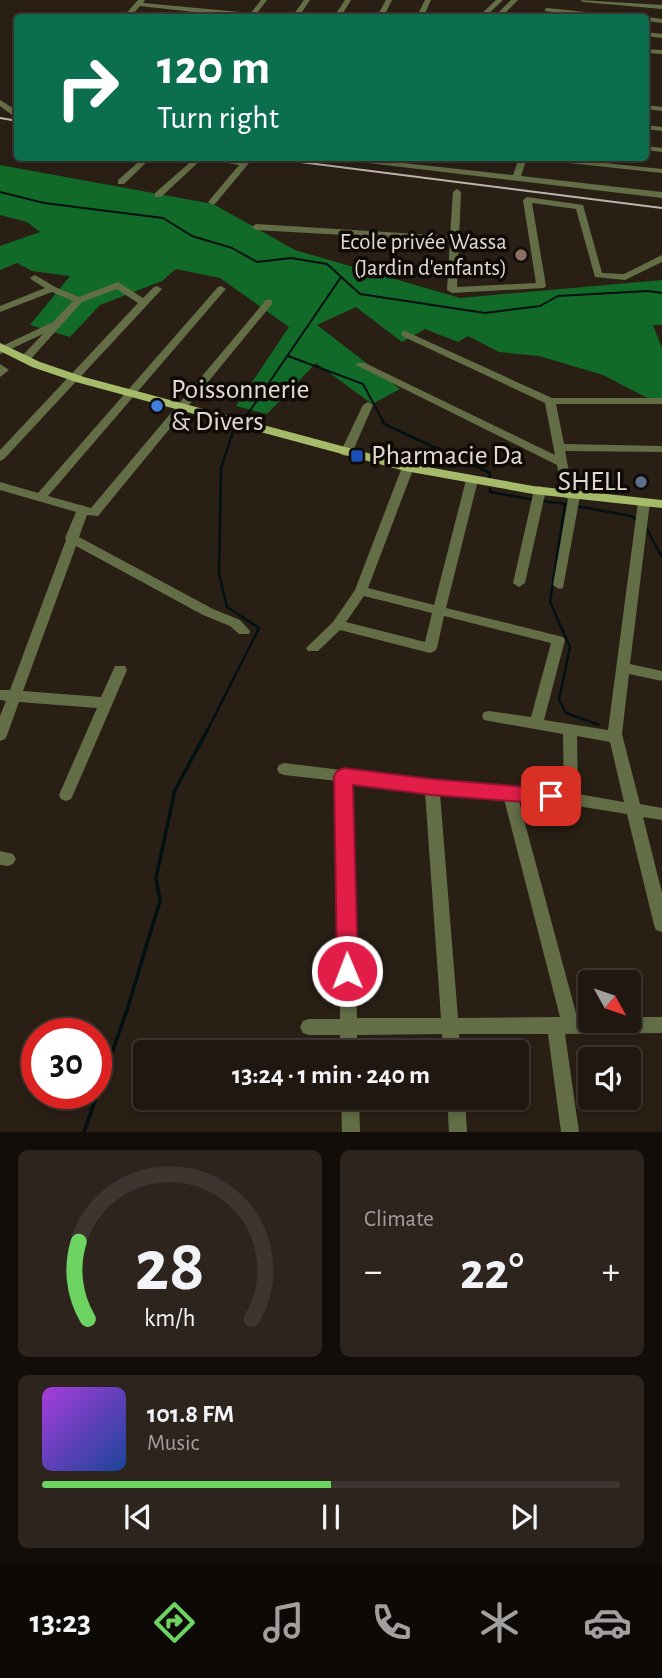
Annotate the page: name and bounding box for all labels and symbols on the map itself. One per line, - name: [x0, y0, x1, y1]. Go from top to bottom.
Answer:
- place label: Ecole privée Wassa (Jardin d'enfants): [340, 231, 507, 280]
- marker: Ecole privée Wassa (Jardin d'enfants): [513, 247, 529, 263]
- place label: Poissonnerie & Divers: [171, 376, 309, 436]
- marker: Poissonnerie & Divers: [149, 398, 165, 414]
- place label: Pharmacie Da: [371, 442, 523, 470]
- marker: Pharmacie Da: [349, 448, 365, 464]
- place label: SHELL: [558, 468, 627, 496]
- marker: SHELL: [633, 474, 649, 490]
- pin: [521, 766, 581, 826]
- position arrow: [310, 934, 384, 1008]
- north arrow: [578, 970, 640, 1032]
- speed limit sign: 30: [21, 1018, 112, 1109]

